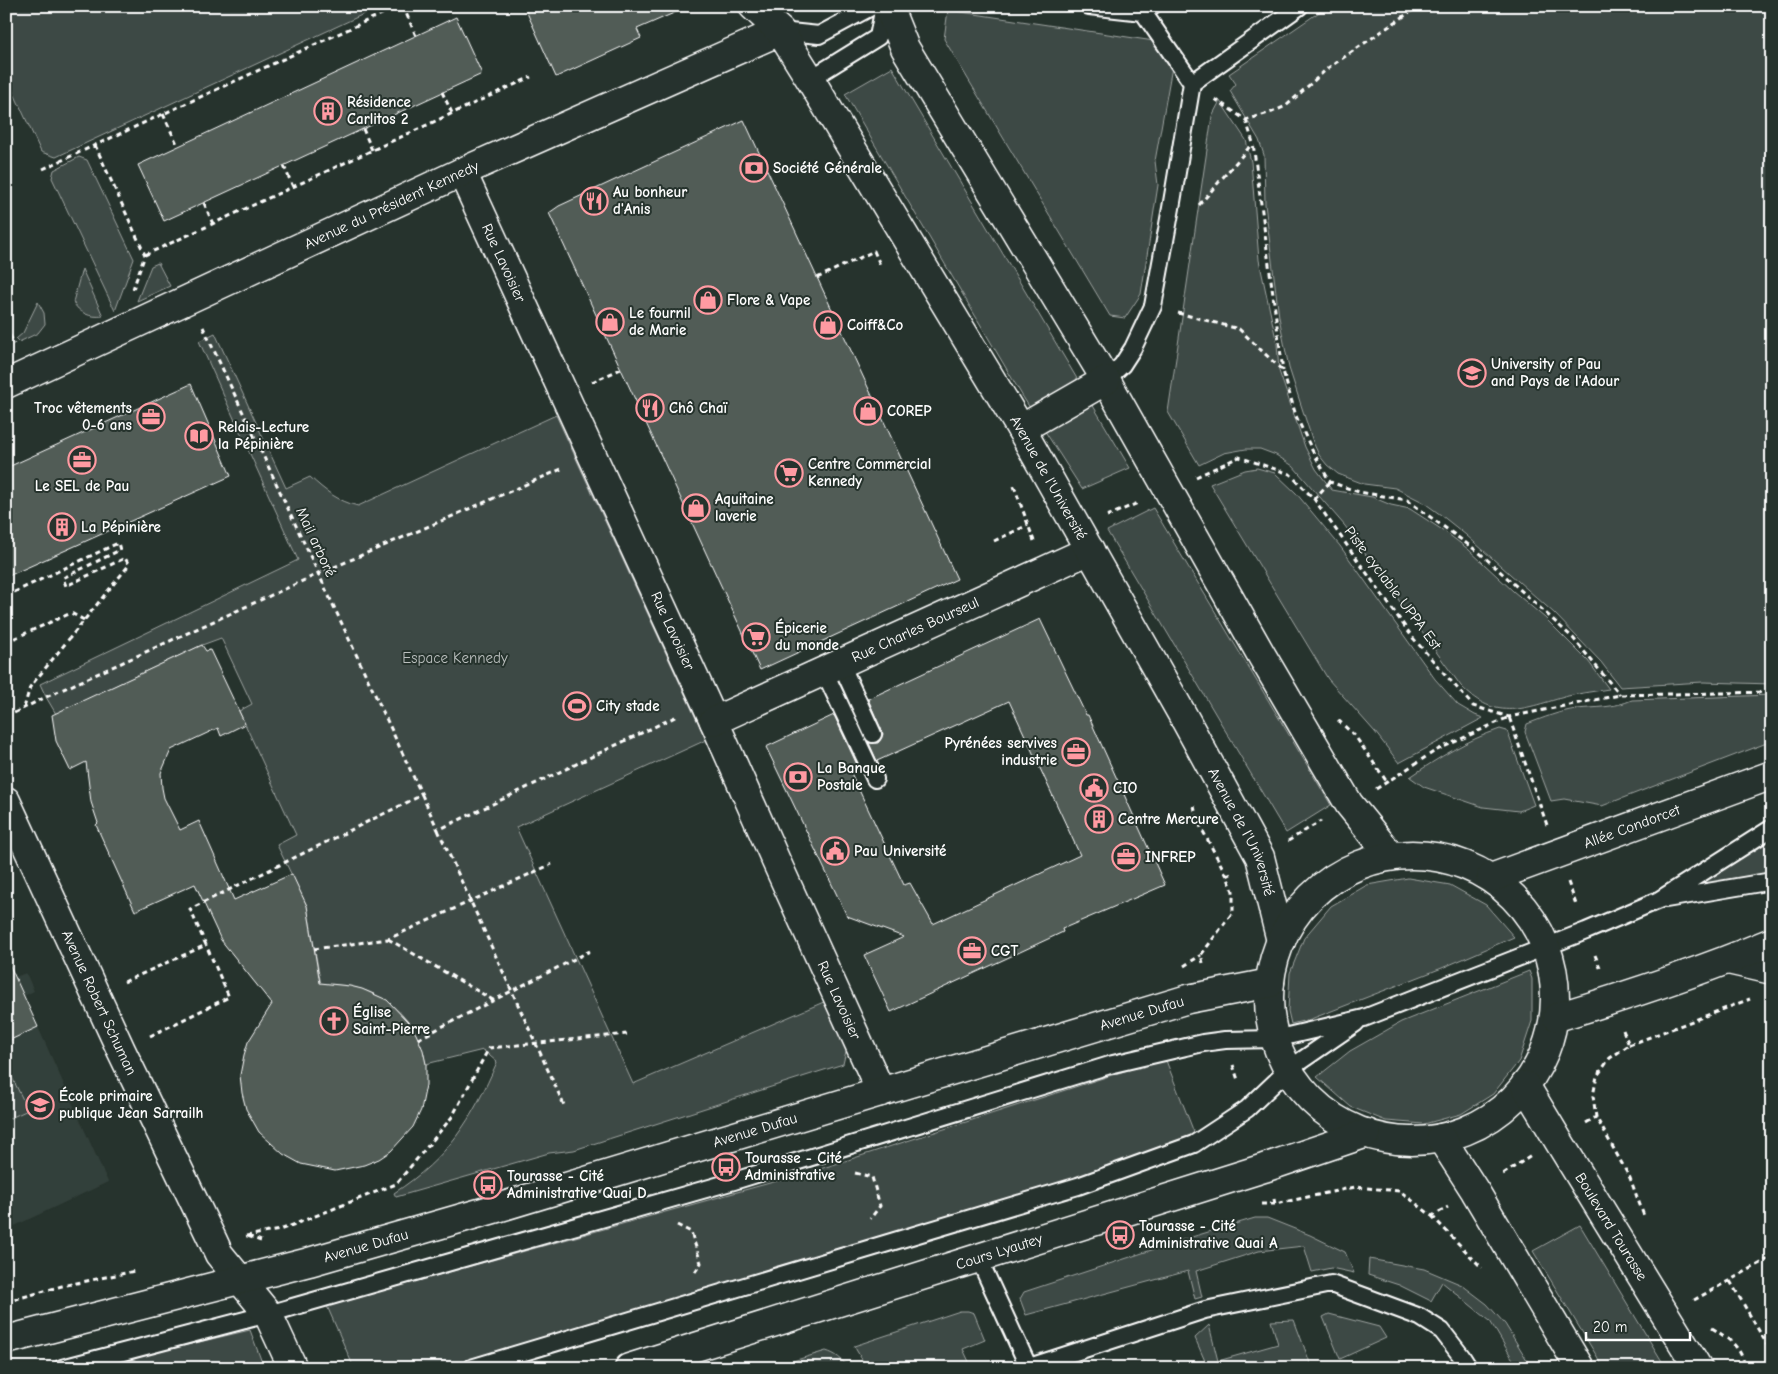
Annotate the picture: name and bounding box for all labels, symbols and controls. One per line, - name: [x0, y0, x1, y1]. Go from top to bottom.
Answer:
- place label: Résidence Carlitos 2: [347, 93, 411, 128]
- building icon: Résidence Carlitos 2: [313, 96, 343, 126]
- bank icon: Société Générale: [739, 153, 769, 183]
- street label: Avenue du Président Kennedy: [301, 157, 482, 253]
- place label: Société Générale: [773, 159, 882, 177]
- place label: Au bonheur d'Anis: [613, 183, 687, 218]
- restaurant icon: Au bonheur d'Anis: [579, 186, 609, 216]
- street label: Rue Lavoisier: [478, 221, 530, 305]
- shop icon: Flore & Vape: [693, 285, 723, 315]
- place label: Flore & Vape: [727, 291, 810, 309]
- place label: Le fournil de Marie: [629, 304, 691, 339]
- shop icon: Le fournil de Marie: [595, 307, 625, 337]
- shop icon: Coiff&Co: [813, 310, 843, 340]
- place label: Coiff&Co: [847, 316, 903, 334]
- place label: University of Pau and Pays de l'Adour: [1491, 355, 1619, 390]
- school or university icon: University of Pau and Pays de l'Adour: [1457, 358, 1487, 388]
- restaurant icon: Chô Chaï: [635, 393, 665, 423]
- shop icon: COREP: [853, 396, 883, 426]
- place label: Troc vêtements 0-6 ans: [34, 399, 132, 434]
- place label: Chô Chaï: [669, 399, 729, 417]
- office icon: Troc vêtements 0-6 ans: [136, 402, 166, 432]
- place label: COREP: [887, 402, 932, 420]
- street label: Avenue de l'Université: [1006, 412, 1091, 543]
- place label: Relais-Lecture la Pépinière: [218, 418, 309, 453]
- library icon: Relais-Lecture la Pépinière: [184, 421, 214, 451]
- office icon: Le SEL de Pau: [67, 445, 97, 475]
- place label: Centre Commercial Kennedy: [808, 455, 931, 490]
- supermarket icon: Centre Commercial Kennedy: [774, 458, 804, 488]
- place label: Le SEL de Pau: [35, 477, 129, 495]
- place label: Aquitaine laverie: [715, 490, 774, 525]
- shop icon: Aquitaine laverie: [681, 493, 711, 523]
- street label: Mail arboré: [292, 504, 340, 580]
- building icon: La Pépinière: [47, 512, 77, 542]
- place label: La Pépinière: [81, 518, 161, 536]
- street label: Piste cyclable UPPA Est: [1341, 523, 1446, 654]
- street label: Rue Lavoisier: [647, 589, 699, 673]
- street label: Rue Charles Bourseul: [849, 593, 982, 666]
- place label: Épicerie du monde: [775, 618, 839, 654]
- supermarket icon: Épicerie du monde: [741, 622, 771, 652]
- park label: Espace Kennedy: [402, 649, 508, 667]
- sports icon: City stade: [562, 691, 592, 721]
- place label: City stade: [596, 697, 660, 715]
- place label: Pyrénées servives industrie: [945, 734, 1057, 769]
- office icon: Pyrénées servives industrie: [1061, 737, 1091, 767]
- place label: La Banque Postale: [817, 759, 885, 794]
- bank icon: La Banque Postale: [783, 762, 813, 792]
- street label: Avenue de l'Université: [1204, 765, 1278, 898]
- public building icon: CIO: [1079, 773, 1109, 803]
- place label: CIO: [1113, 779, 1137, 797]
- street label: Allée Condorcet: [1581, 800, 1683, 852]
- building icon: Centre Mercure: [1084, 804, 1114, 834]
- place label: Centre Mercure: [1118, 810, 1219, 828]
- public building icon: Pau Université: [820, 836, 850, 866]
- place label: Pau Université: [854, 842, 946, 860]
- office icon: INFREP: [1111, 842, 1141, 872]
- place label: INFREP: [1145, 848, 1196, 866]
- street label: Avenue Robert Schuman: [58, 927, 141, 1078]
- office icon: CGT: [957, 936, 987, 966]
- place label: CGT: [991, 942, 1019, 960]
- street label: Rue Lavoisier: [814, 958, 865, 1042]
- street label: Avenue Dufau: [1097, 992, 1186, 1034]
- place label: Église Saint-Pierre: [353, 1002, 430, 1038]
- church icon: Église Saint-Pierre: [319, 1006, 349, 1036]
- place label: École primaire publique Jean Sarrailh: [59, 1086, 204, 1122]
- school or university icon: École primaire publique Jean Sarrailh: [25, 1090, 55, 1120]
- street label: Avenue Dufau: [711, 1109, 799, 1151]
- place label: Tourasse - Cité Administrative: [745, 1149, 842, 1184]
- bus stop icon: Tourasse - Cité Administrative: [711, 1152, 741, 1182]
- place label: Tourasse - Cité Administrative Quai D: [507, 1167, 647, 1202]
- bus stop icon: Tourasse - Cité Administrative Quai D: [473, 1170, 503, 1200]
- street label: Boulevard Tourasse: [1571, 1170, 1652, 1284]
- place label: Tourasse - Cité Administrative Quai A: [1139, 1217, 1278, 1252]
- bus stop icon: Tourasse - Cité Administrative Quai A: [1105, 1220, 1135, 1250]
- street label: Avenue Dufau: [321, 1225, 410, 1266]
- street label: Cours Lyautey: [954, 1229, 1045, 1273]
- scale bar: [1586, 1309, 1689, 1341]
- text: 20 m: [1593, 1318, 1627, 1336]

